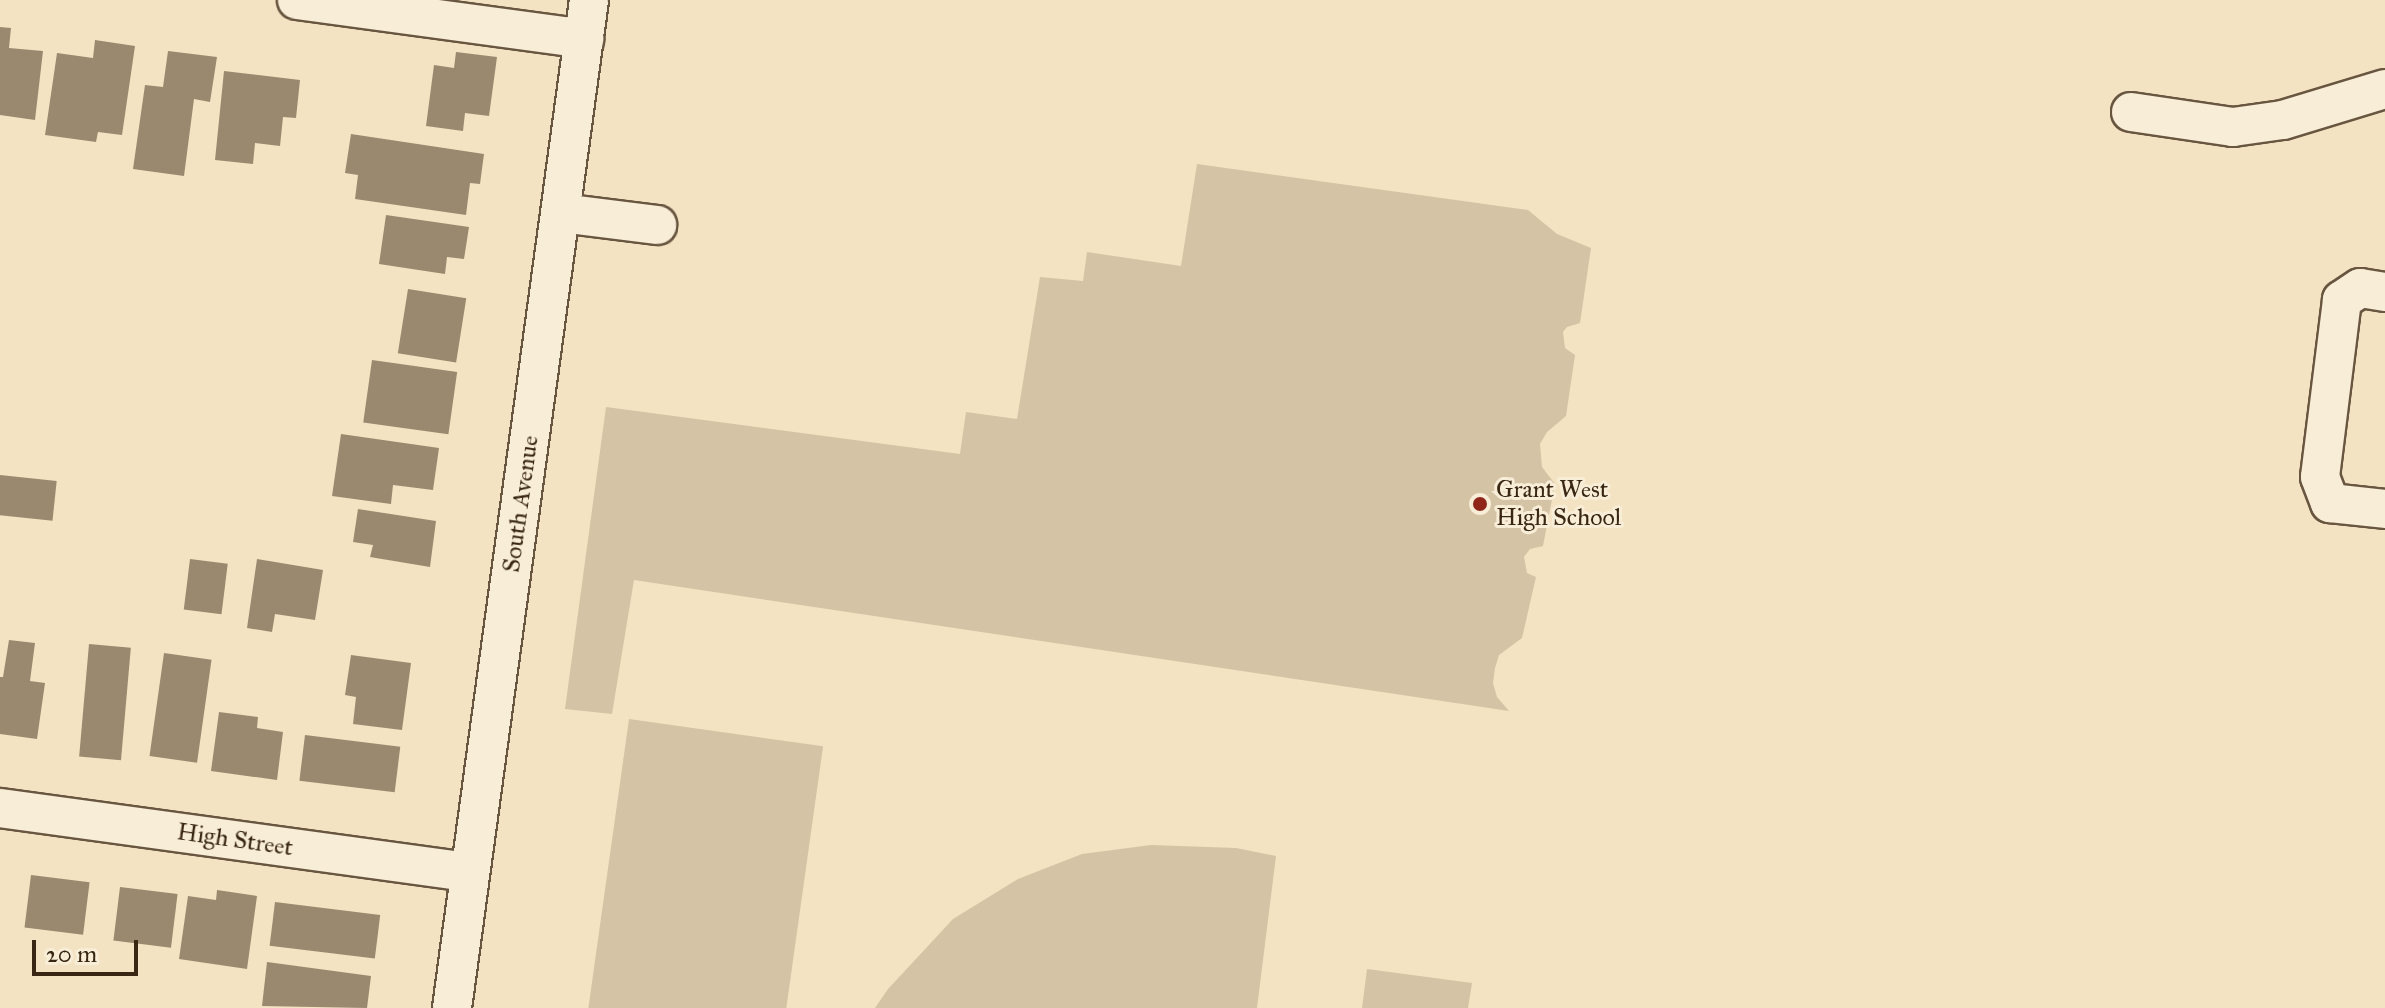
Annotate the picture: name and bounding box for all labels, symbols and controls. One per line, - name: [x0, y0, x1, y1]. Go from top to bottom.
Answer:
- street label: South Avenue: [497, 434, 545, 574]
- place label: Grant West High School: [1496, 476, 1621, 532]
- marker: Grant West High School: [1471, 495, 1489, 513]
- street label: High Street: [175, 818, 295, 862]
- scale bar: [36, 924, 142, 974]
- text: 20 m: [46, 939, 97, 969]

